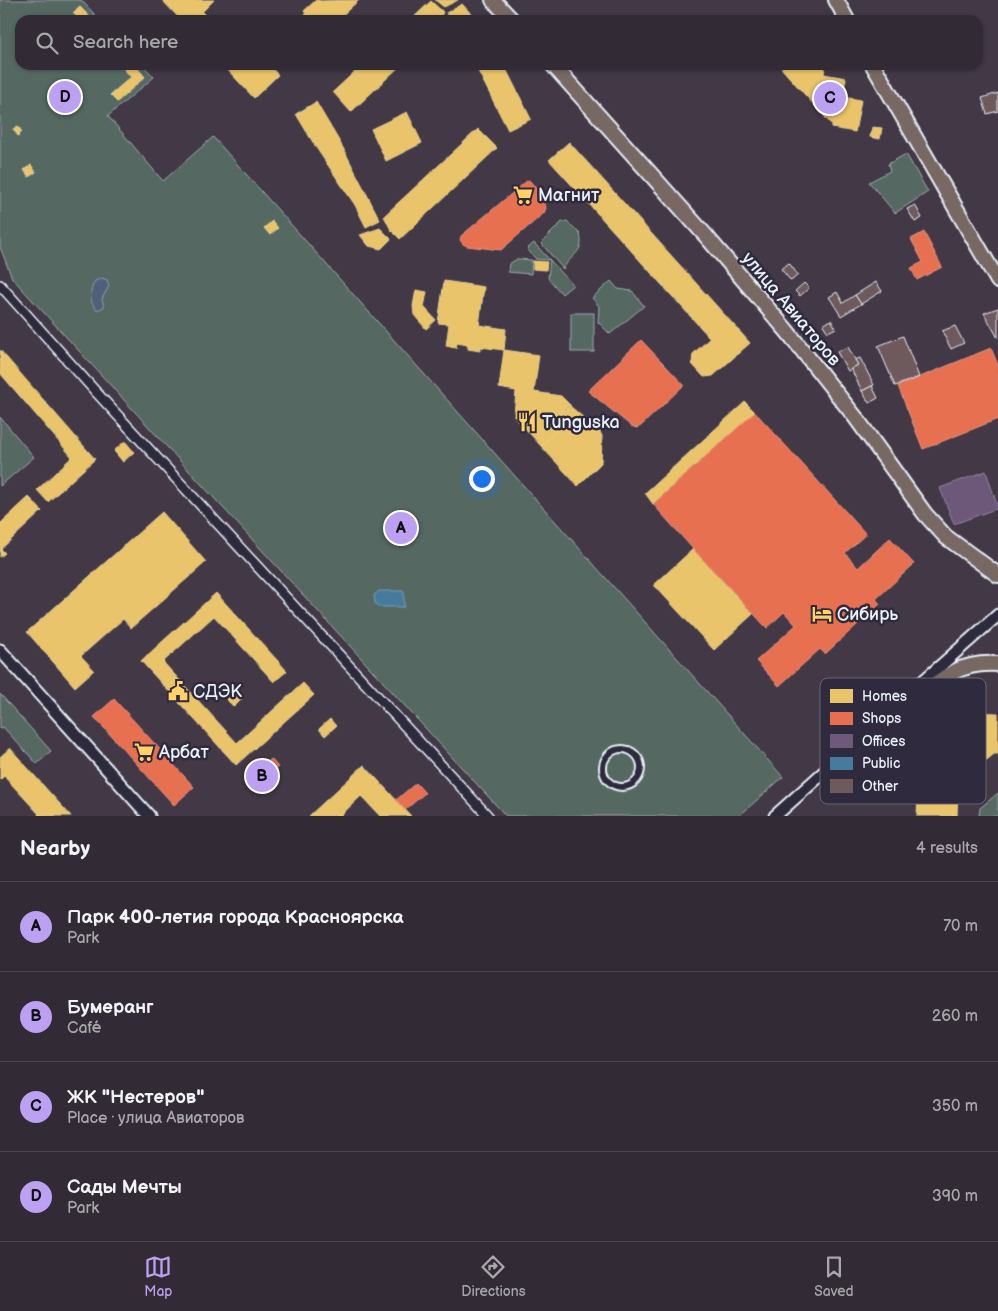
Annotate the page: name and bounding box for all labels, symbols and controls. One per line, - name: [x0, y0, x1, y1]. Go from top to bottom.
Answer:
- search box: [15, 15, 983, 70]
- icon: search: [33, 29, 61, 57]
- text: Search here: [73, 31, 178, 54]
- pin: D: [49, 78, 81, 116]
- pin: C: [814, 79, 846, 117]
- supermarket icon: Магнит: [512, 184, 534, 206]
- place label: Магнит: [538, 185, 600, 206]
- street label: улица Авиаторов: [737, 248, 845, 371]
- restaurant icon: Tunguska: [516, 411, 538, 433]
- place label: Tunguska: [542, 412, 620, 433]
- your location: [469, 466, 495, 492]
- pin: A: [385, 509, 417, 547]
- hotel icon: Сибирь: [811, 603, 833, 625]
- place label: Сибирь: [837, 604, 898, 625]
- legend: [820, 678, 986, 804]
- public building icon: СДЭК: [167, 680, 189, 702]
- place label: СДЭК: [193, 681, 242, 702]
- text: Homes: [862, 688, 907, 705]
- text: Shops: [862, 710, 901, 727]
- text: Offices: [862, 733, 905, 750]
- supermarket icon: Арбат: [133, 741, 155, 763]
- place label: Арбат: [158, 742, 210, 763]
- text: Public: [862, 755, 900, 772]
- pin: B: [246, 757, 278, 795]
- text: Other: [862, 778, 899, 795]
- text: Nearby: [20, 836, 90, 861]
- text: 4 results: [916, 839, 978, 858]
- text: Парк 400-летия города Красноярска: [67, 906, 404, 929]
- text: A: [31, 917, 41, 936]
- text: 70 m: [943, 917, 978, 936]
- text: Park: [67, 929, 99, 948]
- text: Бумеранг: [67, 996, 154, 1019]
- text: B: [30, 1007, 42, 1026]
- text: 260 m: [932, 1007, 978, 1026]
- text: Café: [67, 1019, 101, 1038]
- text: ЖК "Нестеров": [67, 1086, 204, 1109]
- text: C: [30, 1097, 42, 1116]
- text: 350 m: [932, 1097, 978, 1116]
- text: Place · улица Авиаторов: [67, 1109, 244, 1128]
- text: Сады Мечты: [67, 1176, 182, 1199]
- text: D: [30, 1187, 42, 1206]
- text: 390 m: [932, 1187, 978, 1206]
- text: Park: [67, 1199, 99, 1218]
- tab: Map: [144, 1253, 173, 1300]
- tab: Directions: [461, 1253, 526, 1300]
- tab: Saved: [814, 1253, 854, 1300]

